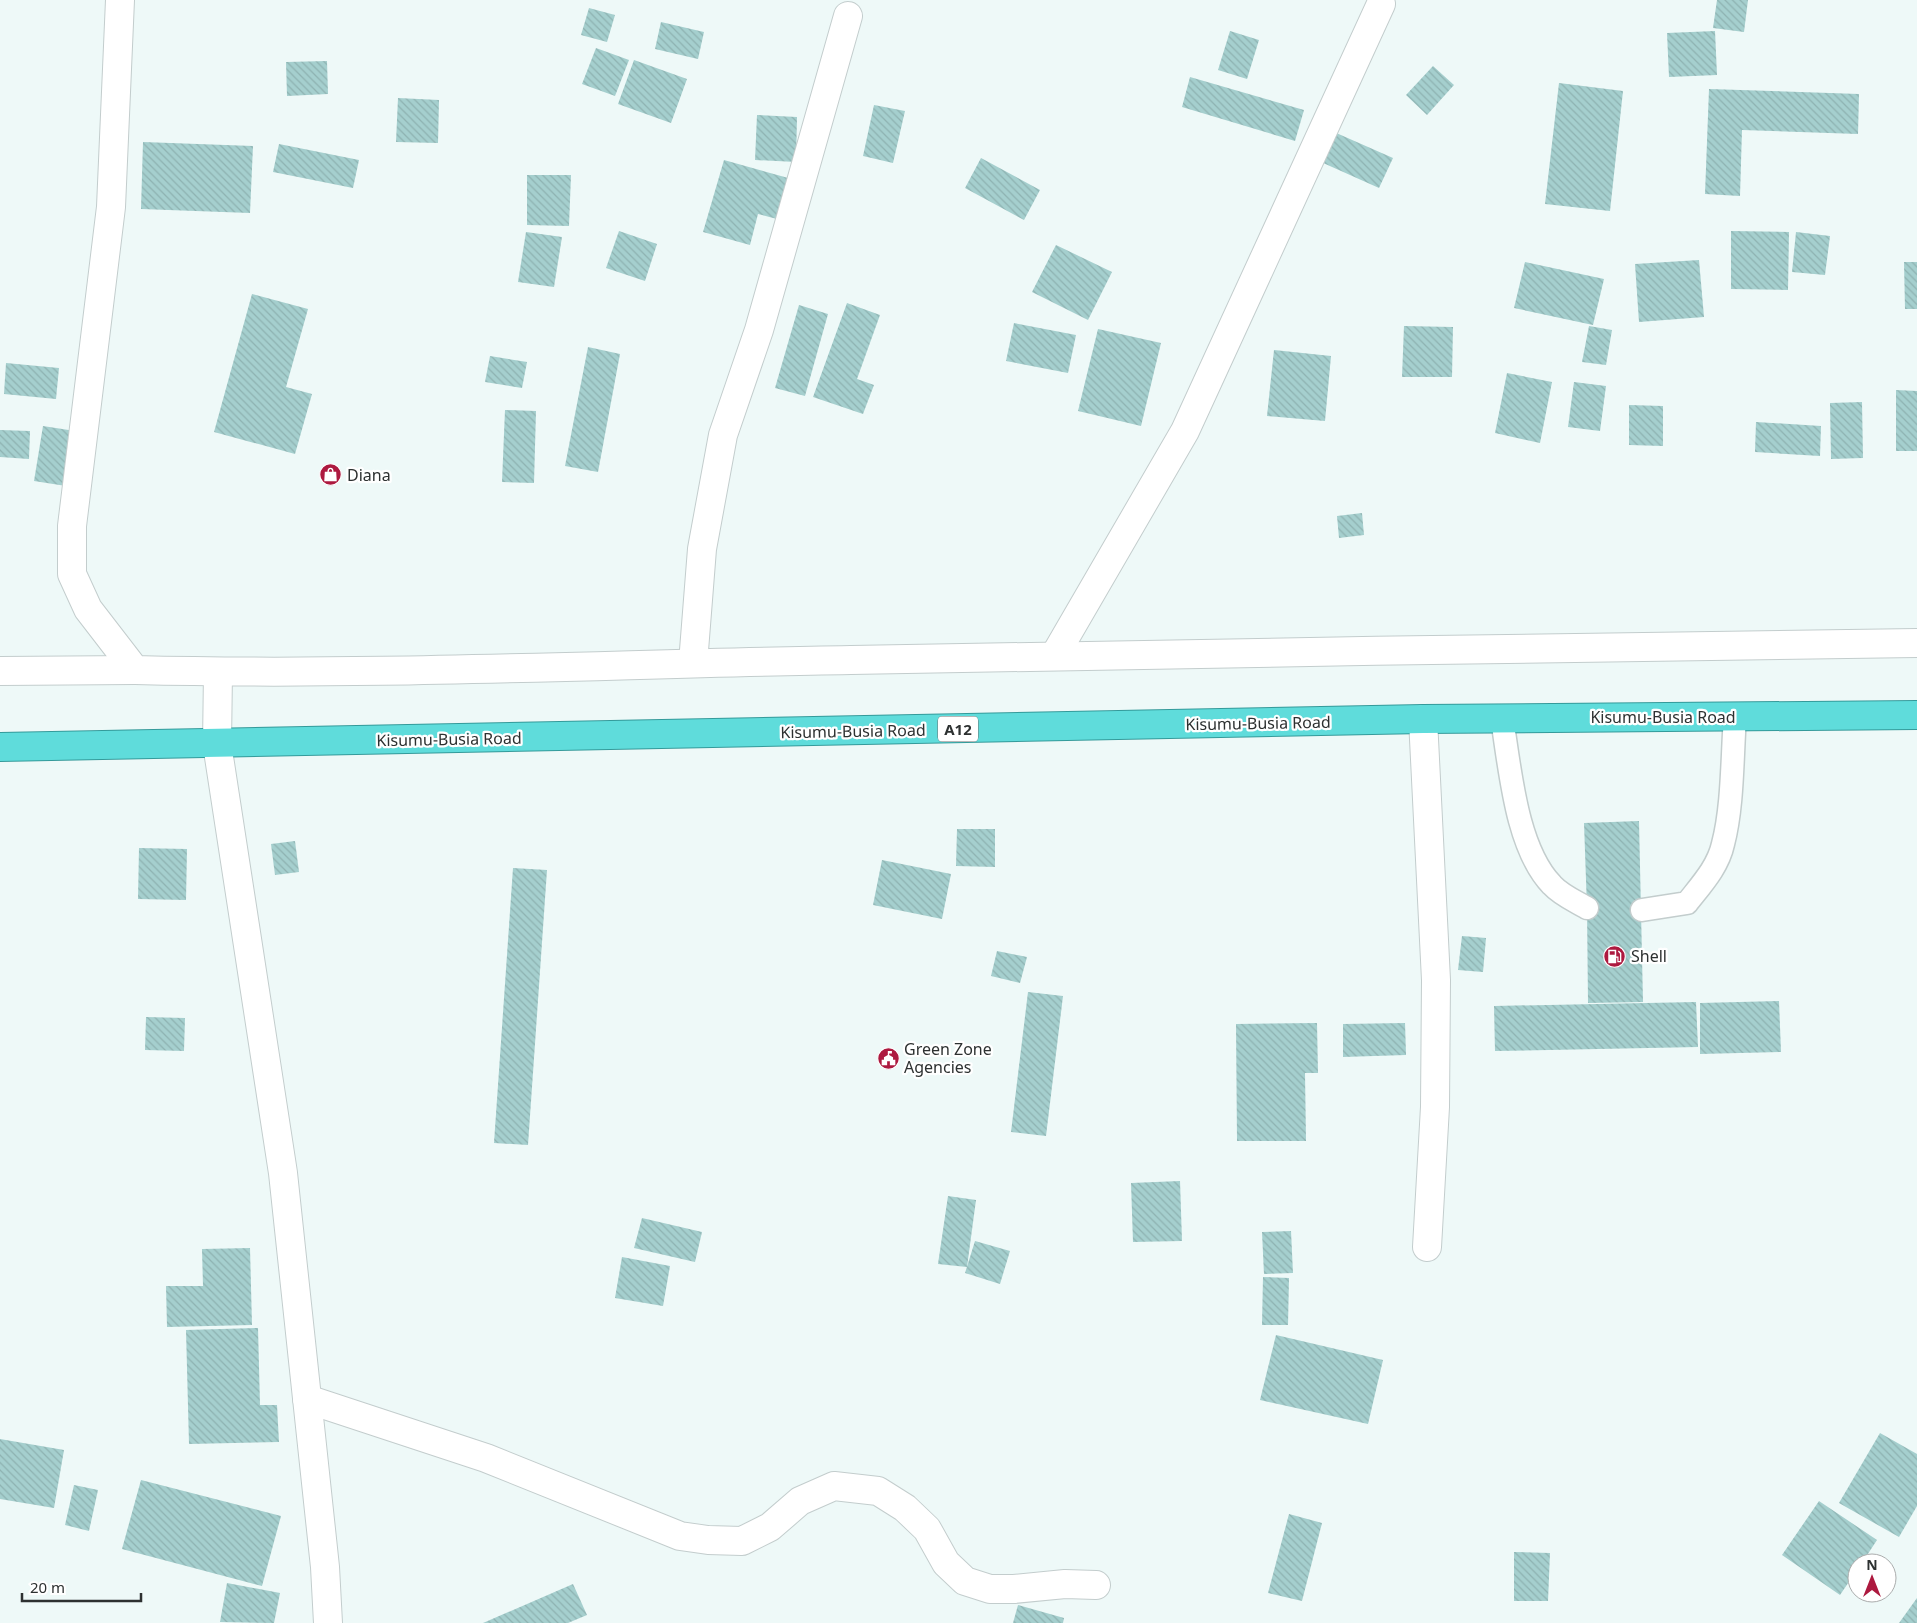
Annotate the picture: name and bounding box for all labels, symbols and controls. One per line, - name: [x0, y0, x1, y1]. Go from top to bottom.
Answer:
- shop icon: Diana: [319, 463, 343, 487]
- place label: Diana: [347, 464, 391, 486]
- street label: Kisumu-Busia Road: [1590, 706, 1736, 728]
- street label: Kisumu-Busia Road: [1185, 711, 1331, 735]
- road number: A12: [938, 716, 978, 742]
- street label: Kisumu-Busia Road: [780, 719, 926, 743]
- street label: Kisumu-Busia Road: [376, 727, 522, 751]
- fuel station icon: Shell: [1603, 944, 1627, 968]
- place label: Shell: [1631, 945, 1667, 967]
- place label: Green Zone Agencies: [904, 1038, 992, 1078]
- public building icon: Green Zone Agencies: [876, 1046, 900, 1070]
- north arrow: [1847, 1553, 1897, 1603]
- text: N: [1866, 1555, 1878, 1574]
- scale bar: [22, 1570, 141, 1602]
- text: 20 m: [30, 1577, 65, 1597]

